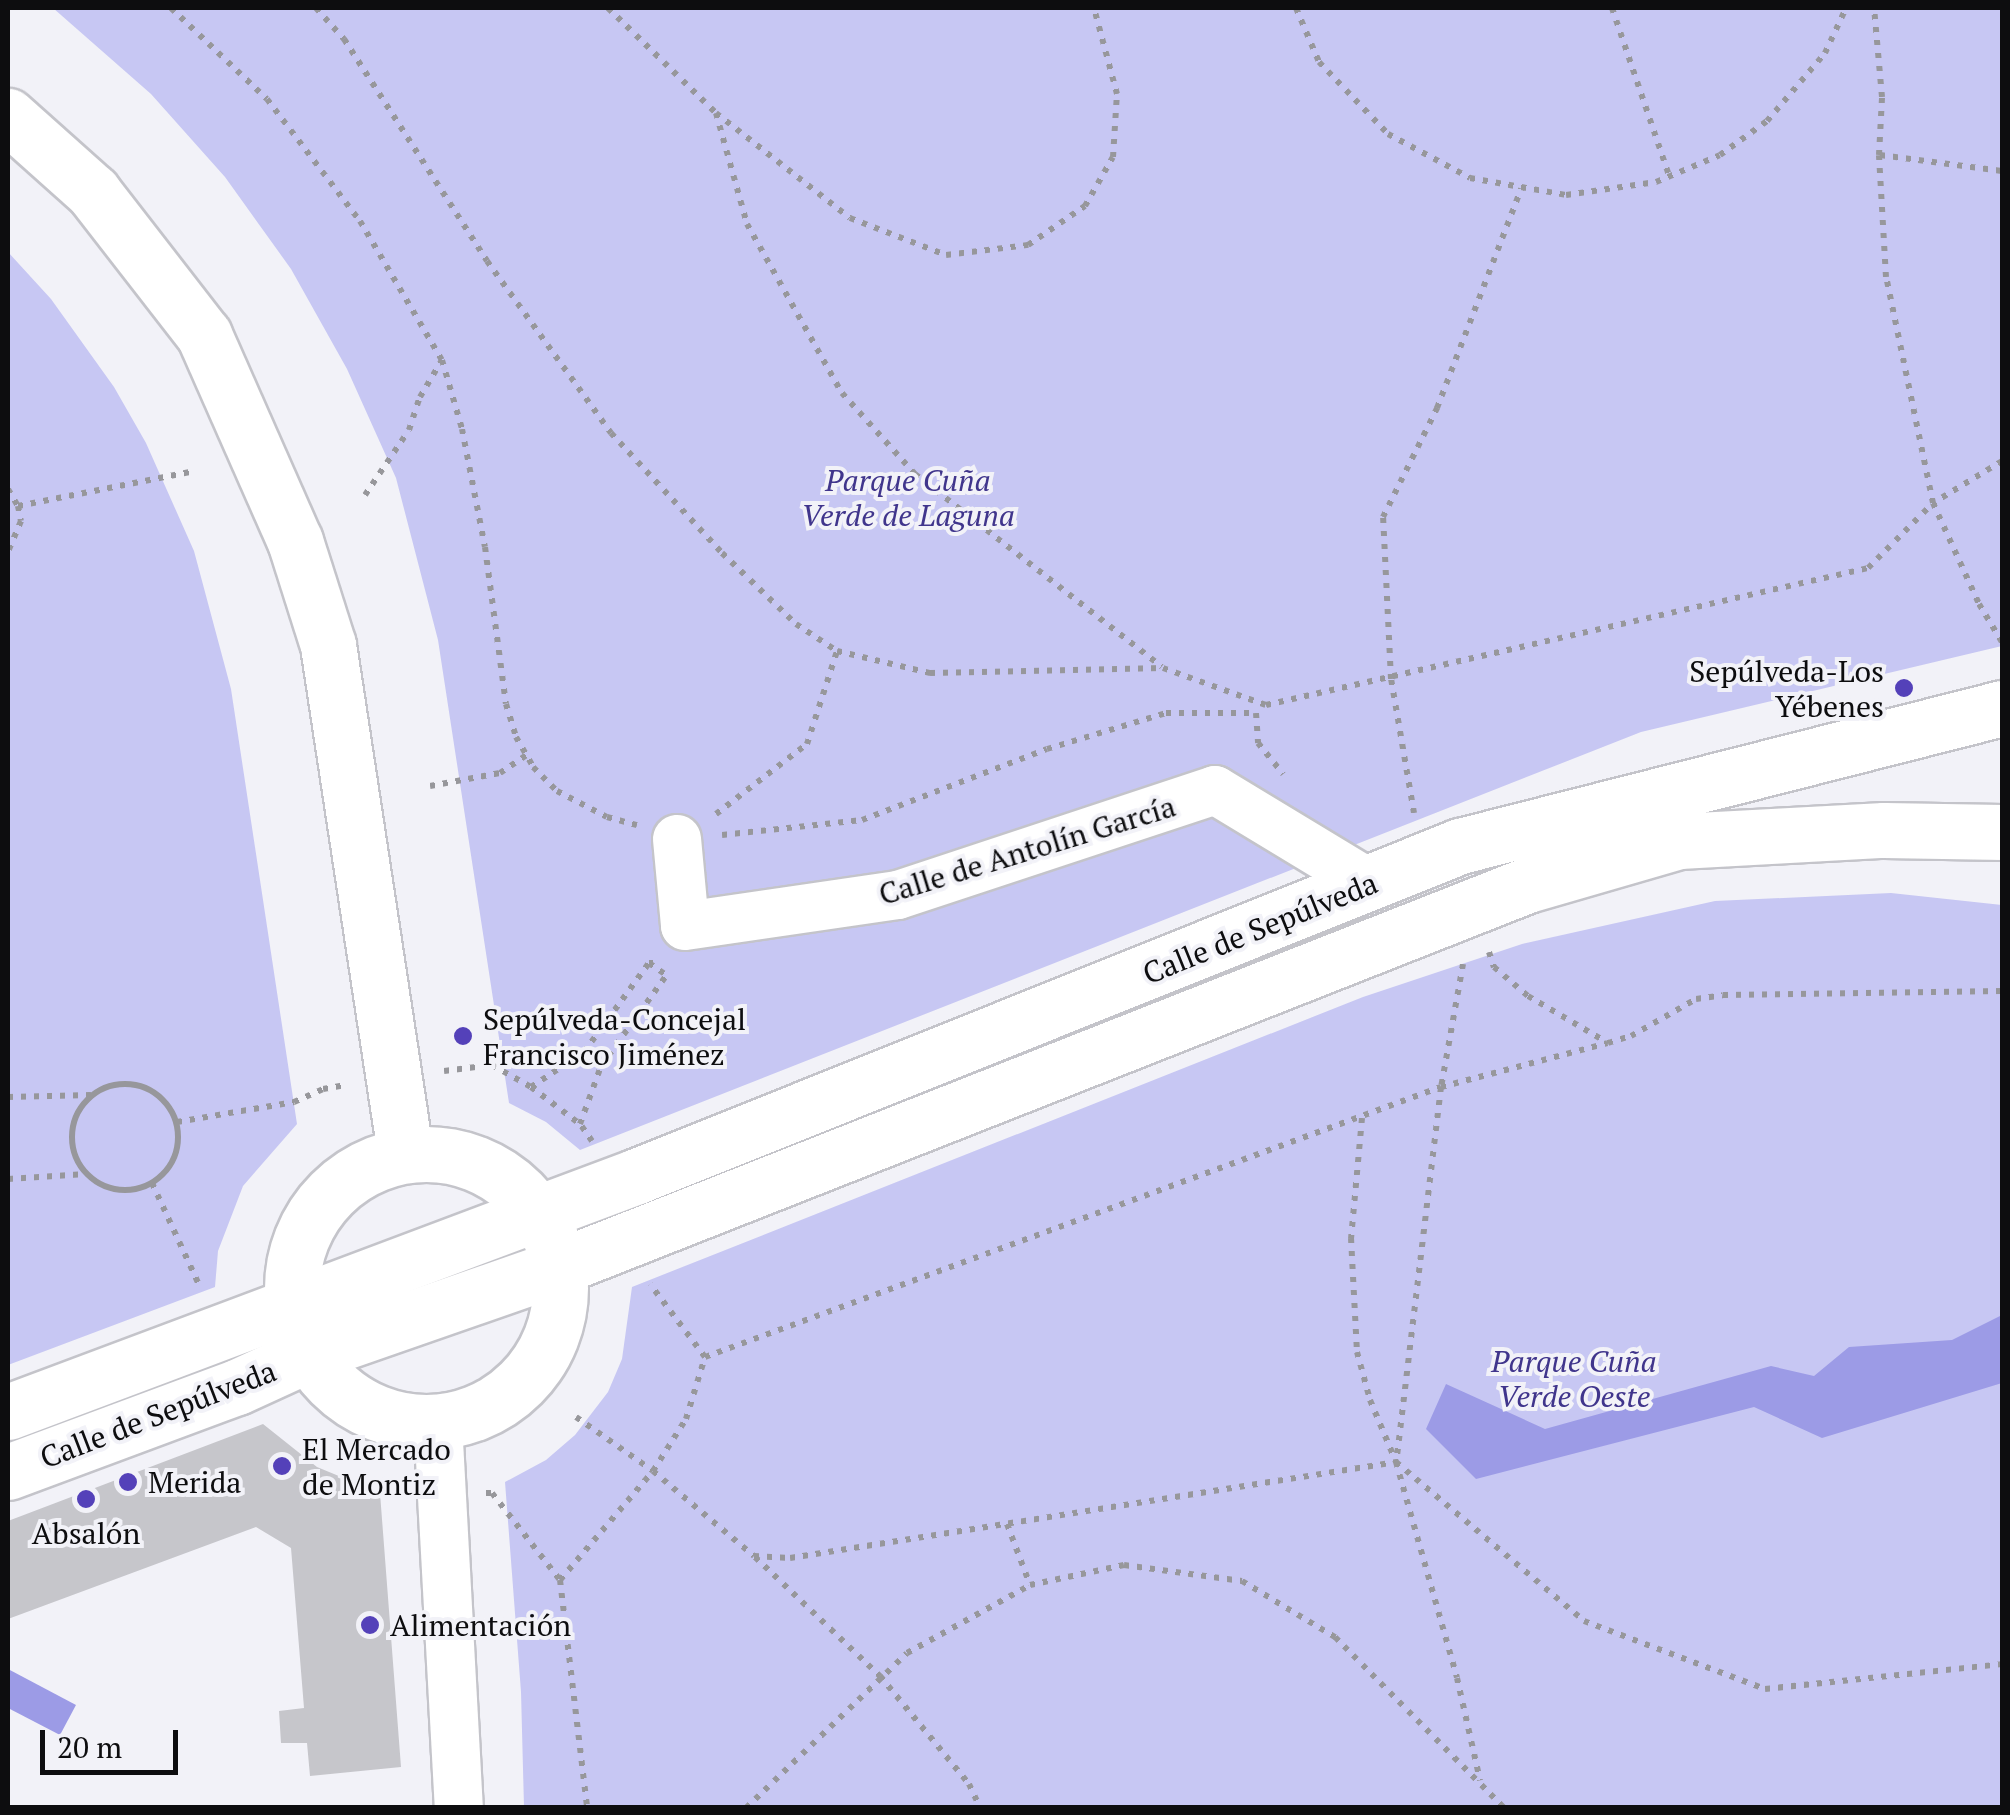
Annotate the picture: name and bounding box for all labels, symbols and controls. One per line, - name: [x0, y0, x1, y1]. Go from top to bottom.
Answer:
- park label: Parque Cuña Verde de Laguna: [801, 462, 1015, 532]
- place label: Sepúlveda-Los Yébenes: [1689, 653, 1884, 724]
- marker: Sepúlveda-Los Yébenes: [1893, 677, 1915, 699]
- street label: Calle de Antolín García: [874, 788, 1180, 912]
- street label: Calle de Sepúlveda: [1137, 865, 1383, 991]
- place label: Sepúlveda-Concejal Francisco Jiménez: [483, 1001, 746, 1072]
- marker: Sepúlveda-Concejal Francisco Jiménez: [452, 1025, 474, 1047]
- park label: Parque Cuña Verde Oeste: [1491, 1343, 1657, 1414]
- street label: Calle de Sepúlveda: [35, 1352, 281, 1476]
- place label: El Mercado de Montiz: [302, 1431, 451, 1502]
- marker: El Mercado de Montiz: [271, 1455, 293, 1477]
- place label: Merida: [148, 1464, 241, 1500]
- marker: Merida: [117, 1471, 139, 1493]
- marker: Absalón: [75, 1488, 97, 1510]
- place label: Absalón: [32, 1515, 140, 1551]
- place label: Alimentación: [390, 1607, 571, 1643]
- marker: Alimentación: [359, 1614, 381, 1636]
- scale bar: [45, 1710, 182, 1772]
- text: 20 m: [57, 1727, 122, 1767]

